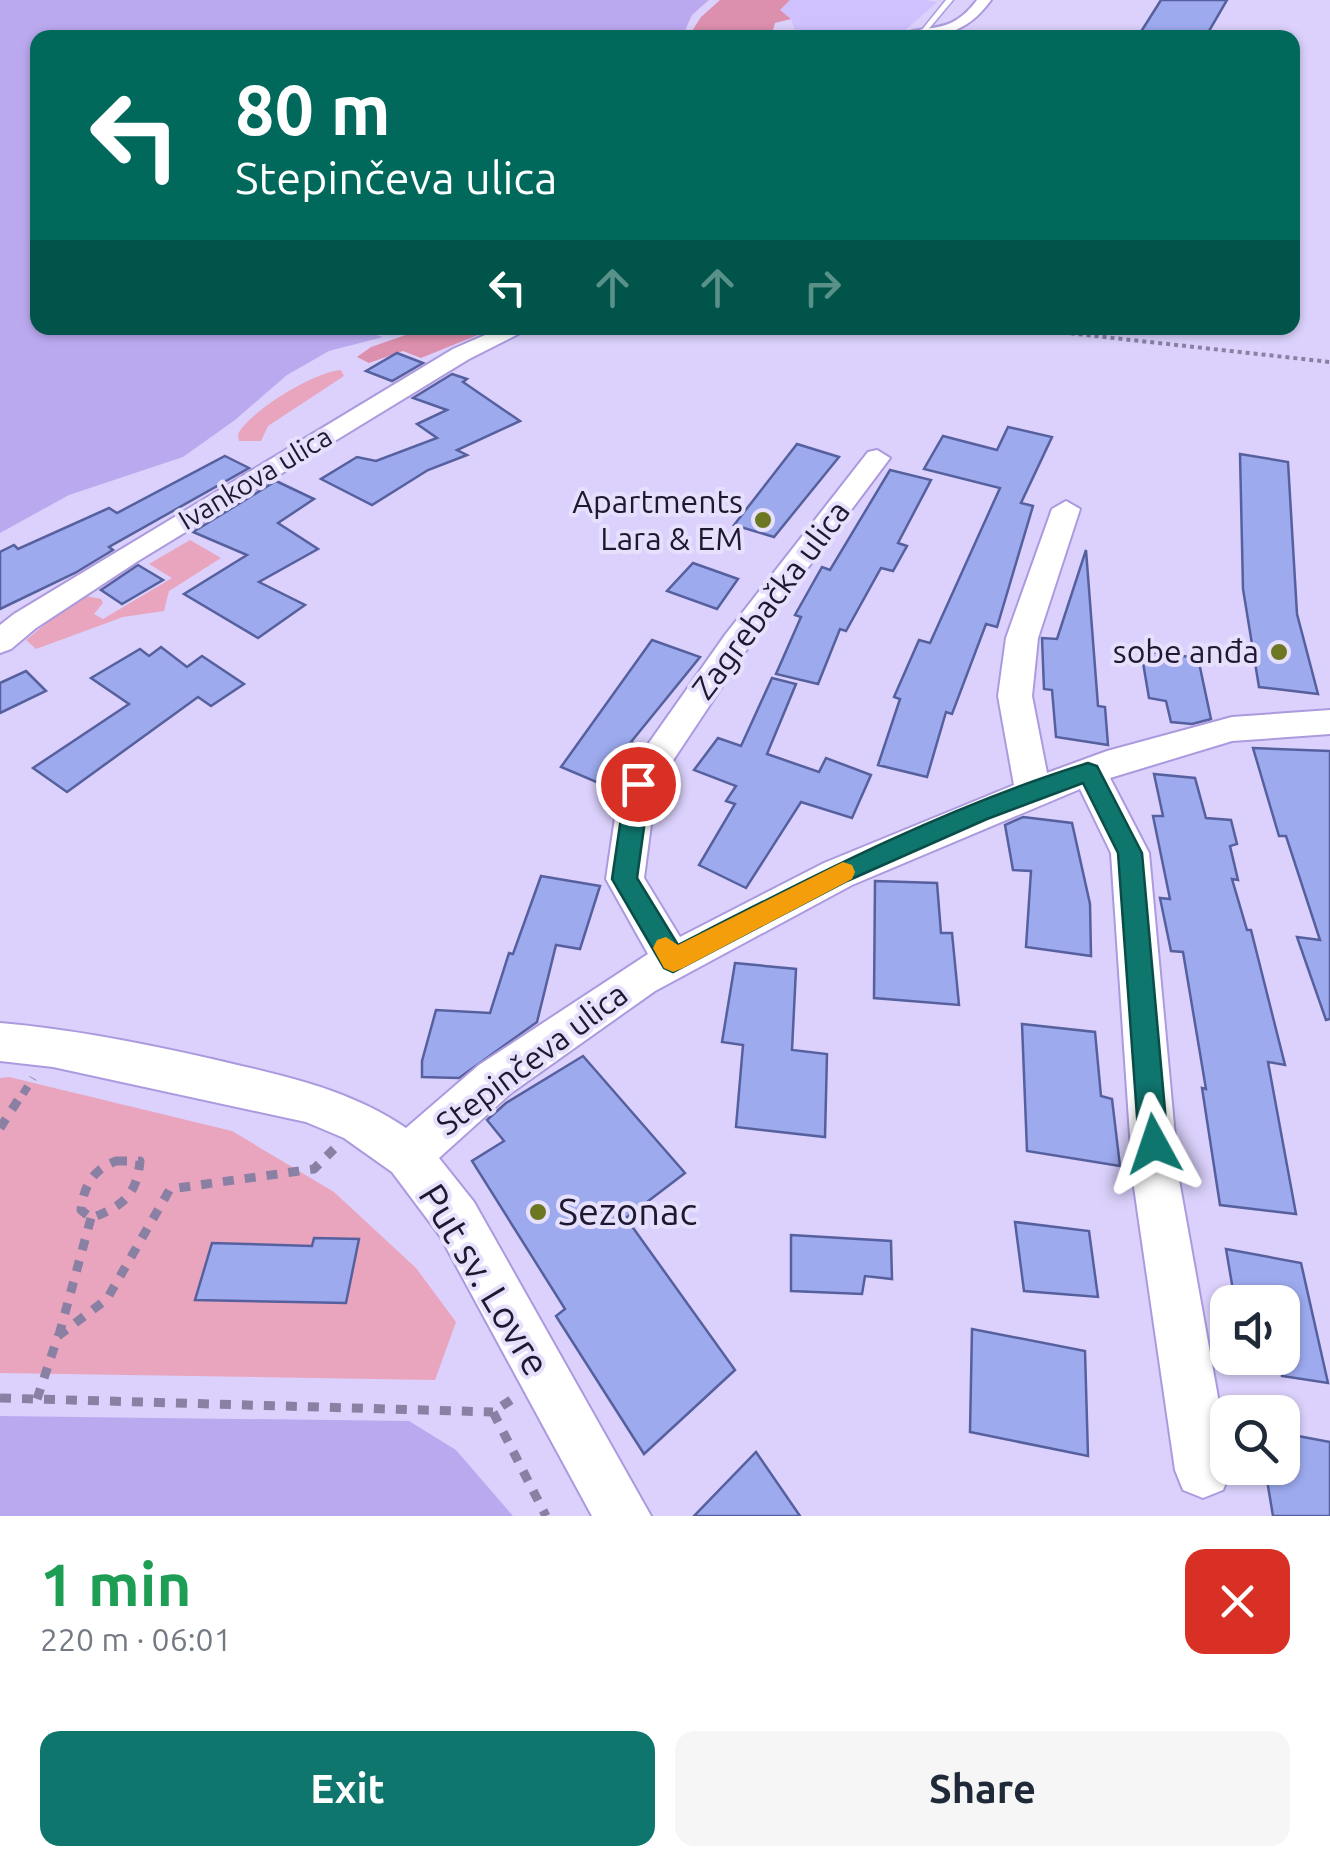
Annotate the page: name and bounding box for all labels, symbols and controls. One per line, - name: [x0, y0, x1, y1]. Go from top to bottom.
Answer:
- icon: left: [70, 70, 200, 200]
- text: 80 m: [235, 70, 391, 148]
- text: Stepinčeva ulica: [235, 152, 557, 203]
- icon: left: [480, 260, 535, 315]
- icon: ahead: [585, 260, 640, 315]
- icon: ahead: [690, 260, 745, 315]
- icon: right: [795, 260, 850, 315]
- street label: Ivankova ulica: [173, 420, 337, 535]
- place label: Apartments Lara & EM: [572, 483, 743, 556]
- street label: Zagrebačka ulica: [684, 493, 856, 705]
- marker: Apartments Lara & EM: [752, 509, 774, 531]
- place label: sobe anđa: [1113, 633, 1259, 669]
- marker: sobe anđa: [1268, 641, 1290, 663]
- pin: [596, 742, 681, 827]
- icon: arrive: [611, 757, 666, 812]
- street label: Stepinčeva ulica: [429, 975, 634, 1142]
- position arrow: [1102, 1092, 1206, 1196]
- street label: Put sv. Lovre: [411, 1176, 558, 1383]
- place label: Sezonac: [558, 1190, 697, 1232]
- marker: Sezonac: [527, 1201, 549, 1223]
- map controls: [1210, 1285, 1300, 1485]
- button: sound: [1210, 1285, 1300, 1375]
- button: search: [1210, 1395, 1300, 1485]
- button: close: [1185, 1549, 1290, 1654]
- text: 1 min: [40, 1550, 192, 1617]
- text: 220 m · 06:01: [40, 1621, 232, 1657]
- button: Exit: [40, 1731, 655, 1846]
- button: Share: [675, 1731, 1290, 1846]

